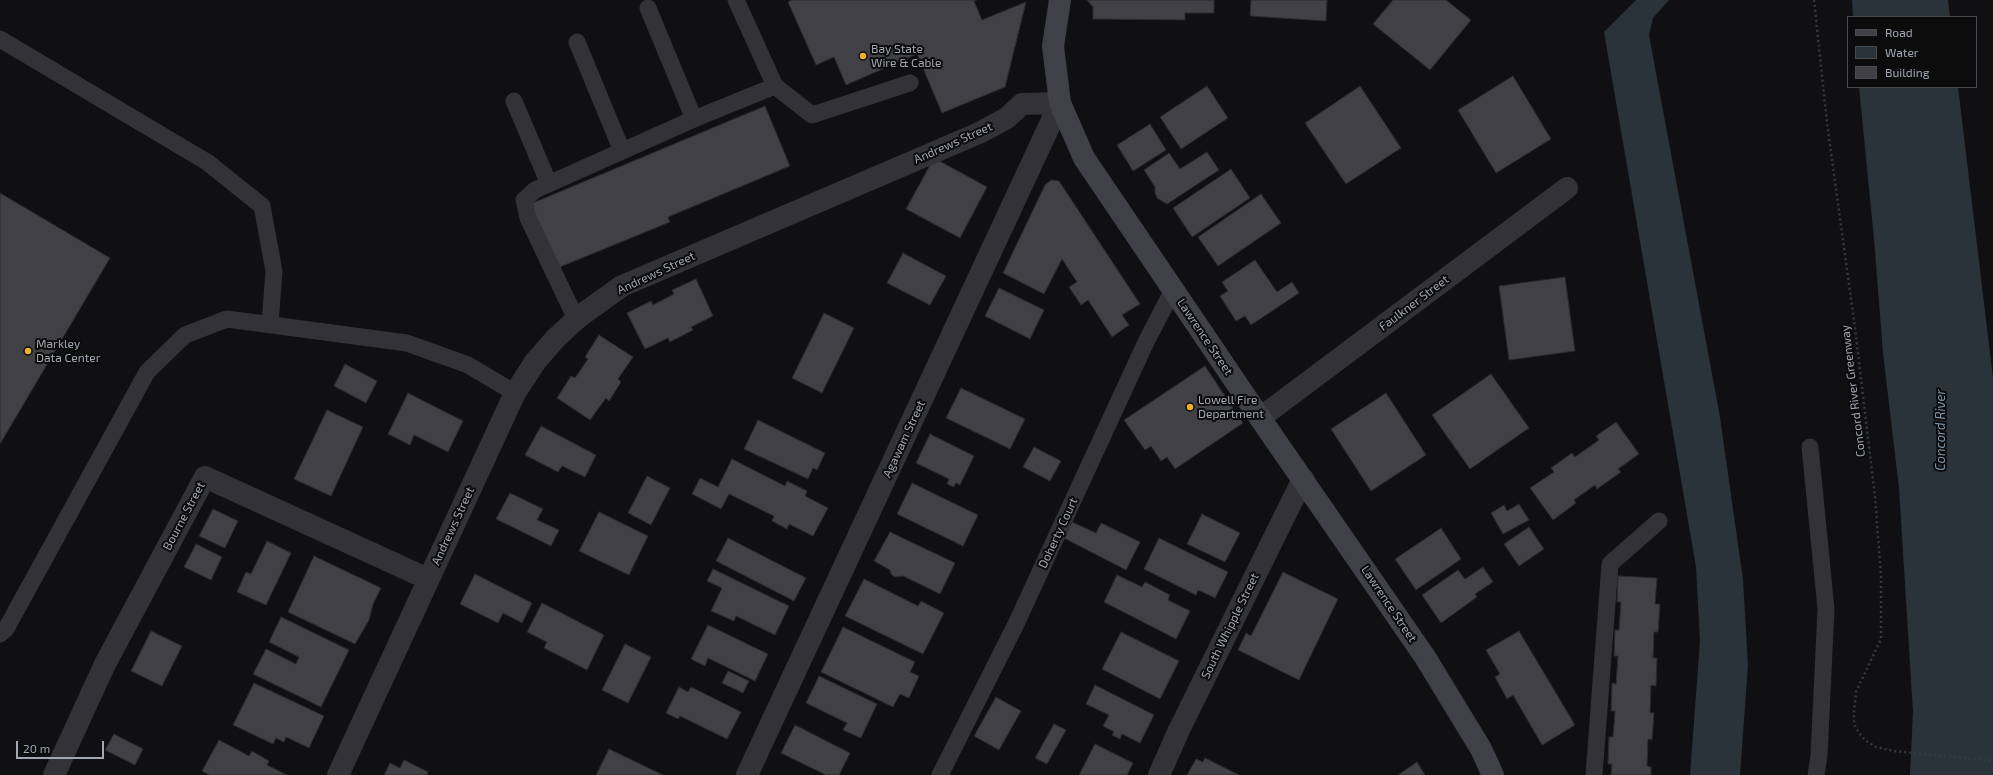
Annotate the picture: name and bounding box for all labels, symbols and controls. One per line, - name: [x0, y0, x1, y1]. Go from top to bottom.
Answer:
- legend: [1847, 16, 1977, 88]
- text: Road: [1885, 25, 1913, 39]
- place label: Bay State Wire & Cable: [871, 42, 941, 70]
- text: Water: [1885, 45, 1919, 59]
- marker: Bay State Wire & Cable: [858, 51, 868, 61]
- text: Building: [1885, 65, 1929, 79]
- street label: Andrews Street: [912, 119, 994, 167]
- street label: Andrews Street: [615, 249, 697, 297]
- street label: Faulkner Street: [1376, 272, 1452, 334]
- street label: Lawrence Street: [1174, 296, 1236, 378]
- street label: Concord River Greenway: [1838, 324, 1868, 458]
- place label: Markley Data Center: [36, 337, 100, 365]
- marker: Markley Data Center: [23, 346, 33, 356]
- water label: Concord River: [1933, 389, 1949, 471]
- place label: Lowell Fire Department: [1198, 393, 1264, 421]
- street label: Agawam Street: [880, 398, 928, 480]
- marker: Lowell Fire Department: [1185, 402, 1195, 412]
- street label: Bourne Street: [160, 479, 208, 553]
- street label: Andrews Street: [429, 485, 477, 567]
- street label: Doherty Court: [1035, 495, 1081, 571]
- street label: Lawrence Street: [1358, 563, 1420, 645]
- street label: South Whipple Street: [1198, 571, 1262, 681]
- scale bar: [18, 733, 106, 759]
- text: 20 m: [23, 741, 50, 755]

